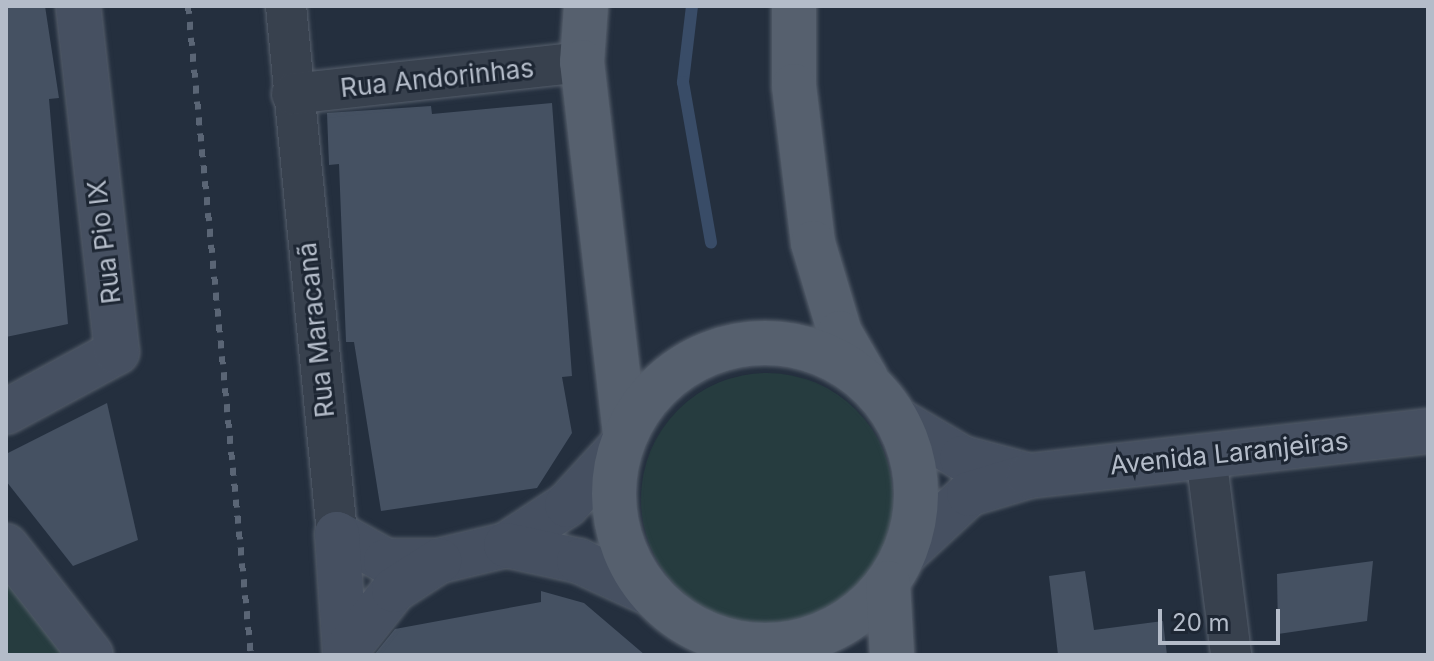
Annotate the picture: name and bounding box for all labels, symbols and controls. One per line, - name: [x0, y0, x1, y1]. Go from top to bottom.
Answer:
- street label: Rua Andorinhas: [339, 52, 535, 104]
- street label: Rua Pio IX: [81, 178, 127, 306]
- street label: Rua Maracanã: [291, 241, 341, 419]
- street label: Avenida Laranjeiras: [1108, 425, 1350, 481]
- scale bar: [1162, 593, 1284, 643]
- text: 20 m: [1172, 608, 1230, 637]

